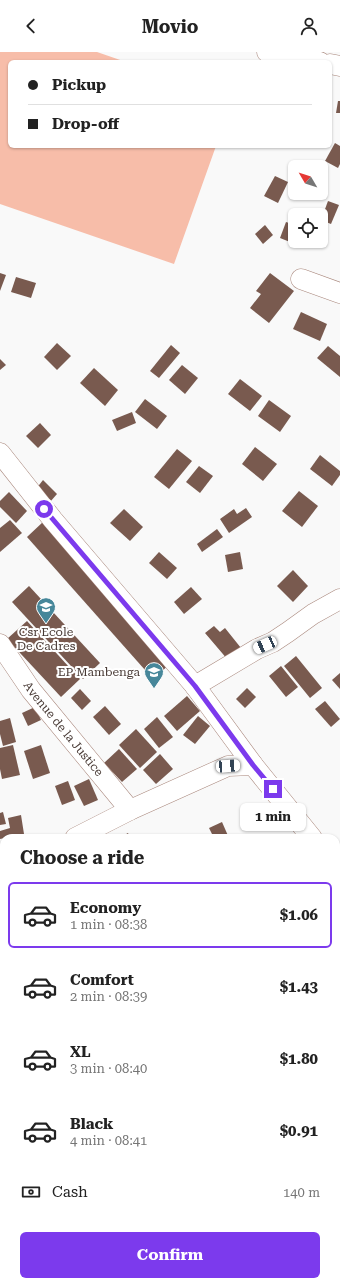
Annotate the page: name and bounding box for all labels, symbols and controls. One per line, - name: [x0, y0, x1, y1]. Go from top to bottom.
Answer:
- icon: back: [20, 15, 42, 37]
- icon: person: [298, 15, 320, 37]
- text: Movio: [142, 16, 198, 37]
- text: Pickup: [52, 76, 106, 94]
- text: Drop-off: [52, 115, 119, 133]
- north arrow: [288, 160, 328, 200]
- map controls: [288, 160, 328, 248]
- button: locate: [288, 208, 328, 248]
- route start: [35, 500, 53, 518]
- school or university icon: Csr Ecole De Cadres: [35, 596, 57, 624]
- place label: Csr Ecole De Cadres: [17, 625, 76, 653]
- car: [252, 635, 278, 655]
- school or university icon: EP Mambenga: [143, 661, 165, 689]
- place label: EP Mambenga: [58, 665, 140, 679]
- street label: Avenue de la Justice: [20, 679, 106, 779]
- car: [216, 759, 240, 773]
- route end: [264, 780, 282, 798]
- callout: 1 min: [240, 803, 306, 831]
- text: 1 min: [255, 809, 291, 824]
- text: Choose a ride: [20, 847, 144, 868]
- icon: car: [22, 897, 58, 933]
- text: Economy: [70, 899, 141, 917]
- text: $1.06: [280, 906, 318, 924]
- text: 1 min · 08:38: [70, 917, 147, 932]
- icon: car: [22, 969, 58, 1005]
- text: Comfort: [70, 971, 134, 989]
- text: $1.43: [280, 978, 318, 996]
- text: 2 min · 08:39: [70, 989, 147, 1004]
- icon: car: [22, 1041, 58, 1077]
- text: XL: [70, 1043, 91, 1061]
- text: $1.80: [280, 1050, 318, 1068]
- text: 3 min · 08:40: [70, 1061, 147, 1076]
- icon: car: [22, 1113, 58, 1149]
- text: Black: [70, 1115, 113, 1133]
- text: $0.91: [280, 1122, 318, 1140]
- text: 4 min · 08:41: [70, 1133, 147, 1148]
- icon: cash: [20, 1181, 42, 1203]
- text: Cash: [52, 1183, 88, 1201]
- text: 140 m: [283, 1185, 320, 1200]
- button: Confirm: [20, 1232, 320, 1278]

